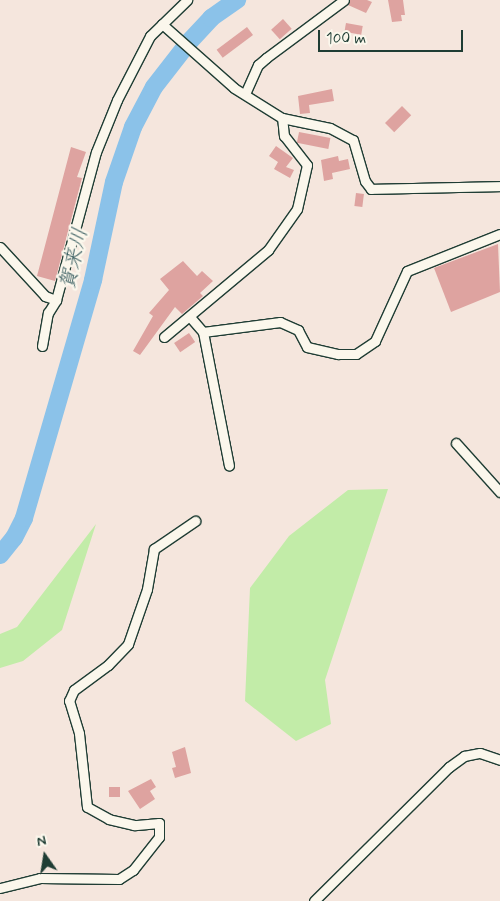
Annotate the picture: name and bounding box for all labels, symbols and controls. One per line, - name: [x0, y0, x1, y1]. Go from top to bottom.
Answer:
- scale bar: [320, 20, 465, 52]
- text: 100 m: [326, 29, 366, 49]
- water label: 賀来川: [55, 225, 93, 293]
- north arrow: [20, 831, 70, 881]
- text: N: [35, 832, 48, 851]

